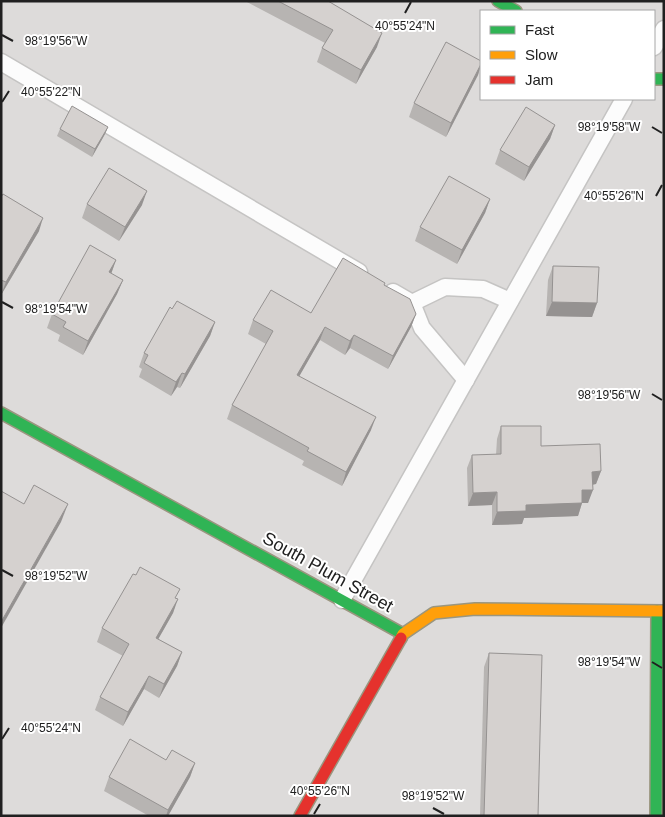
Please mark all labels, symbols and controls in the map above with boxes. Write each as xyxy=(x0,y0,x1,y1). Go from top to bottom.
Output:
legend xyxy=(480,10,655,100)
text: 40°55'24"N xyxy=(375,19,435,33)
text: Fast xyxy=(525,21,555,38)
text: 98°19'56"W xyxy=(25,34,88,48)
text: Slow xyxy=(525,46,558,63)
text: Jam xyxy=(525,71,553,88)
text: 40°55'22"N xyxy=(21,85,81,99)
text: 98°19'58"W xyxy=(578,120,641,134)
text: 40°55'26"N xyxy=(584,189,644,203)
text: 98°19'54"W xyxy=(25,302,88,316)
text: 98°19'56"W xyxy=(578,388,641,402)
street label: South Plum Street xyxy=(259,528,397,616)
text: 98°19'52"W xyxy=(25,569,88,583)
text: 98°19'54"W xyxy=(578,655,641,669)
text: 40°55'24"N xyxy=(21,721,81,735)
text: 40°55'26"N xyxy=(290,784,350,798)
text: 98°19'52"W xyxy=(402,789,465,803)

